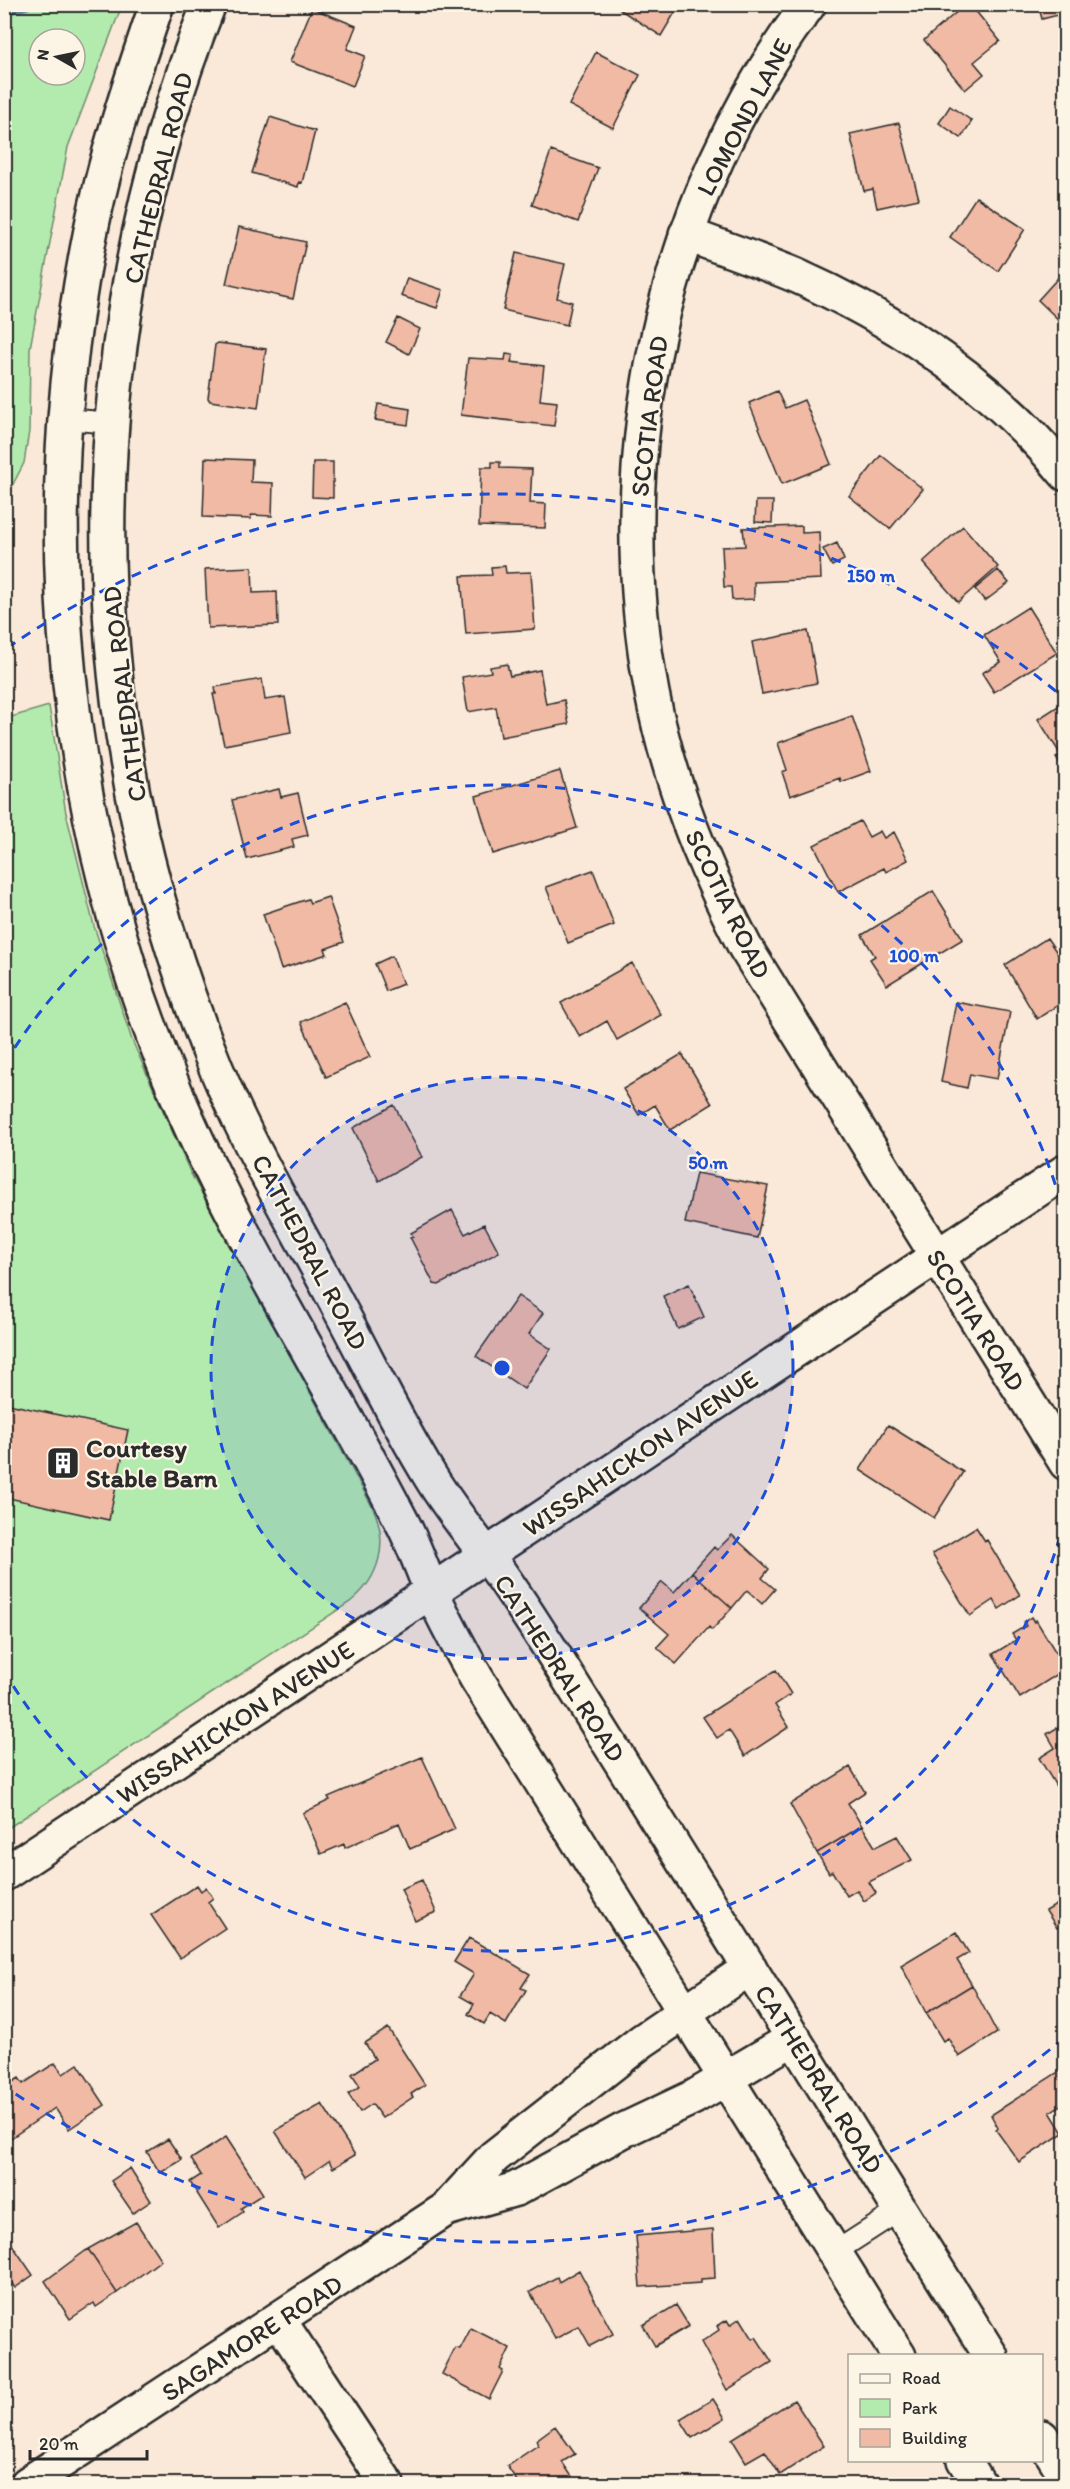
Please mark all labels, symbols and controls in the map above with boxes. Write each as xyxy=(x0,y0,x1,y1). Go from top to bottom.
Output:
north arrow xyxy=(27,27,87,87)
street label: LOMOND LANE xyxy=(689,33,799,201)
text: N xyxy=(32,48,53,62)
street label: CATHEDRAL ROAD xyxy=(116,69,200,287)
street label: SCOTIA ROAD xyxy=(623,334,675,498)
text: 150 m xyxy=(847,565,896,587)
street label: CATHEDRAL ROAD xyxy=(95,584,153,804)
street label: SCOTIA ROAD xyxy=(678,824,778,984)
text: 100 m xyxy=(889,945,940,967)
street label: CATHEDRAL ROAD xyxy=(245,1149,375,1355)
text: 50 m xyxy=(688,1152,729,1174)
street label: SCOTIA ROAD xyxy=(920,1243,1032,1397)
centre of rings xyxy=(492,1358,512,1378)
street label: WISSAHICKON AVENUE xyxy=(516,1362,764,1544)
place label: Courtesy Stable Barn xyxy=(86,1432,218,1494)
building icon: Courtesy Stable Barn xyxy=(45,1445,81,1481)
street label: CATHEDRAL ROAD xyxy=(487,1568,633,1768)
street label: WISSAHICKON AVENUE xyxy=(110,1633,360,1811)
street label: CATHEDRAL ROAD xyxy=(748,1978,890,2180)
street label: SAGAMORE ROAD xyxy=(155,2268,349,2408)
legend xyxy=(848,2354,1043,2462)
text: Road xyxy=(902,2367,941,2389)
text: Park xyxy=(902,2397,937,2419)
scale bar xyxy=(30,2423,147,2461)
text: Building xyxy=(902,2427,968,2449)
text: 20 m xyxy=(39,2433,79,2455)

